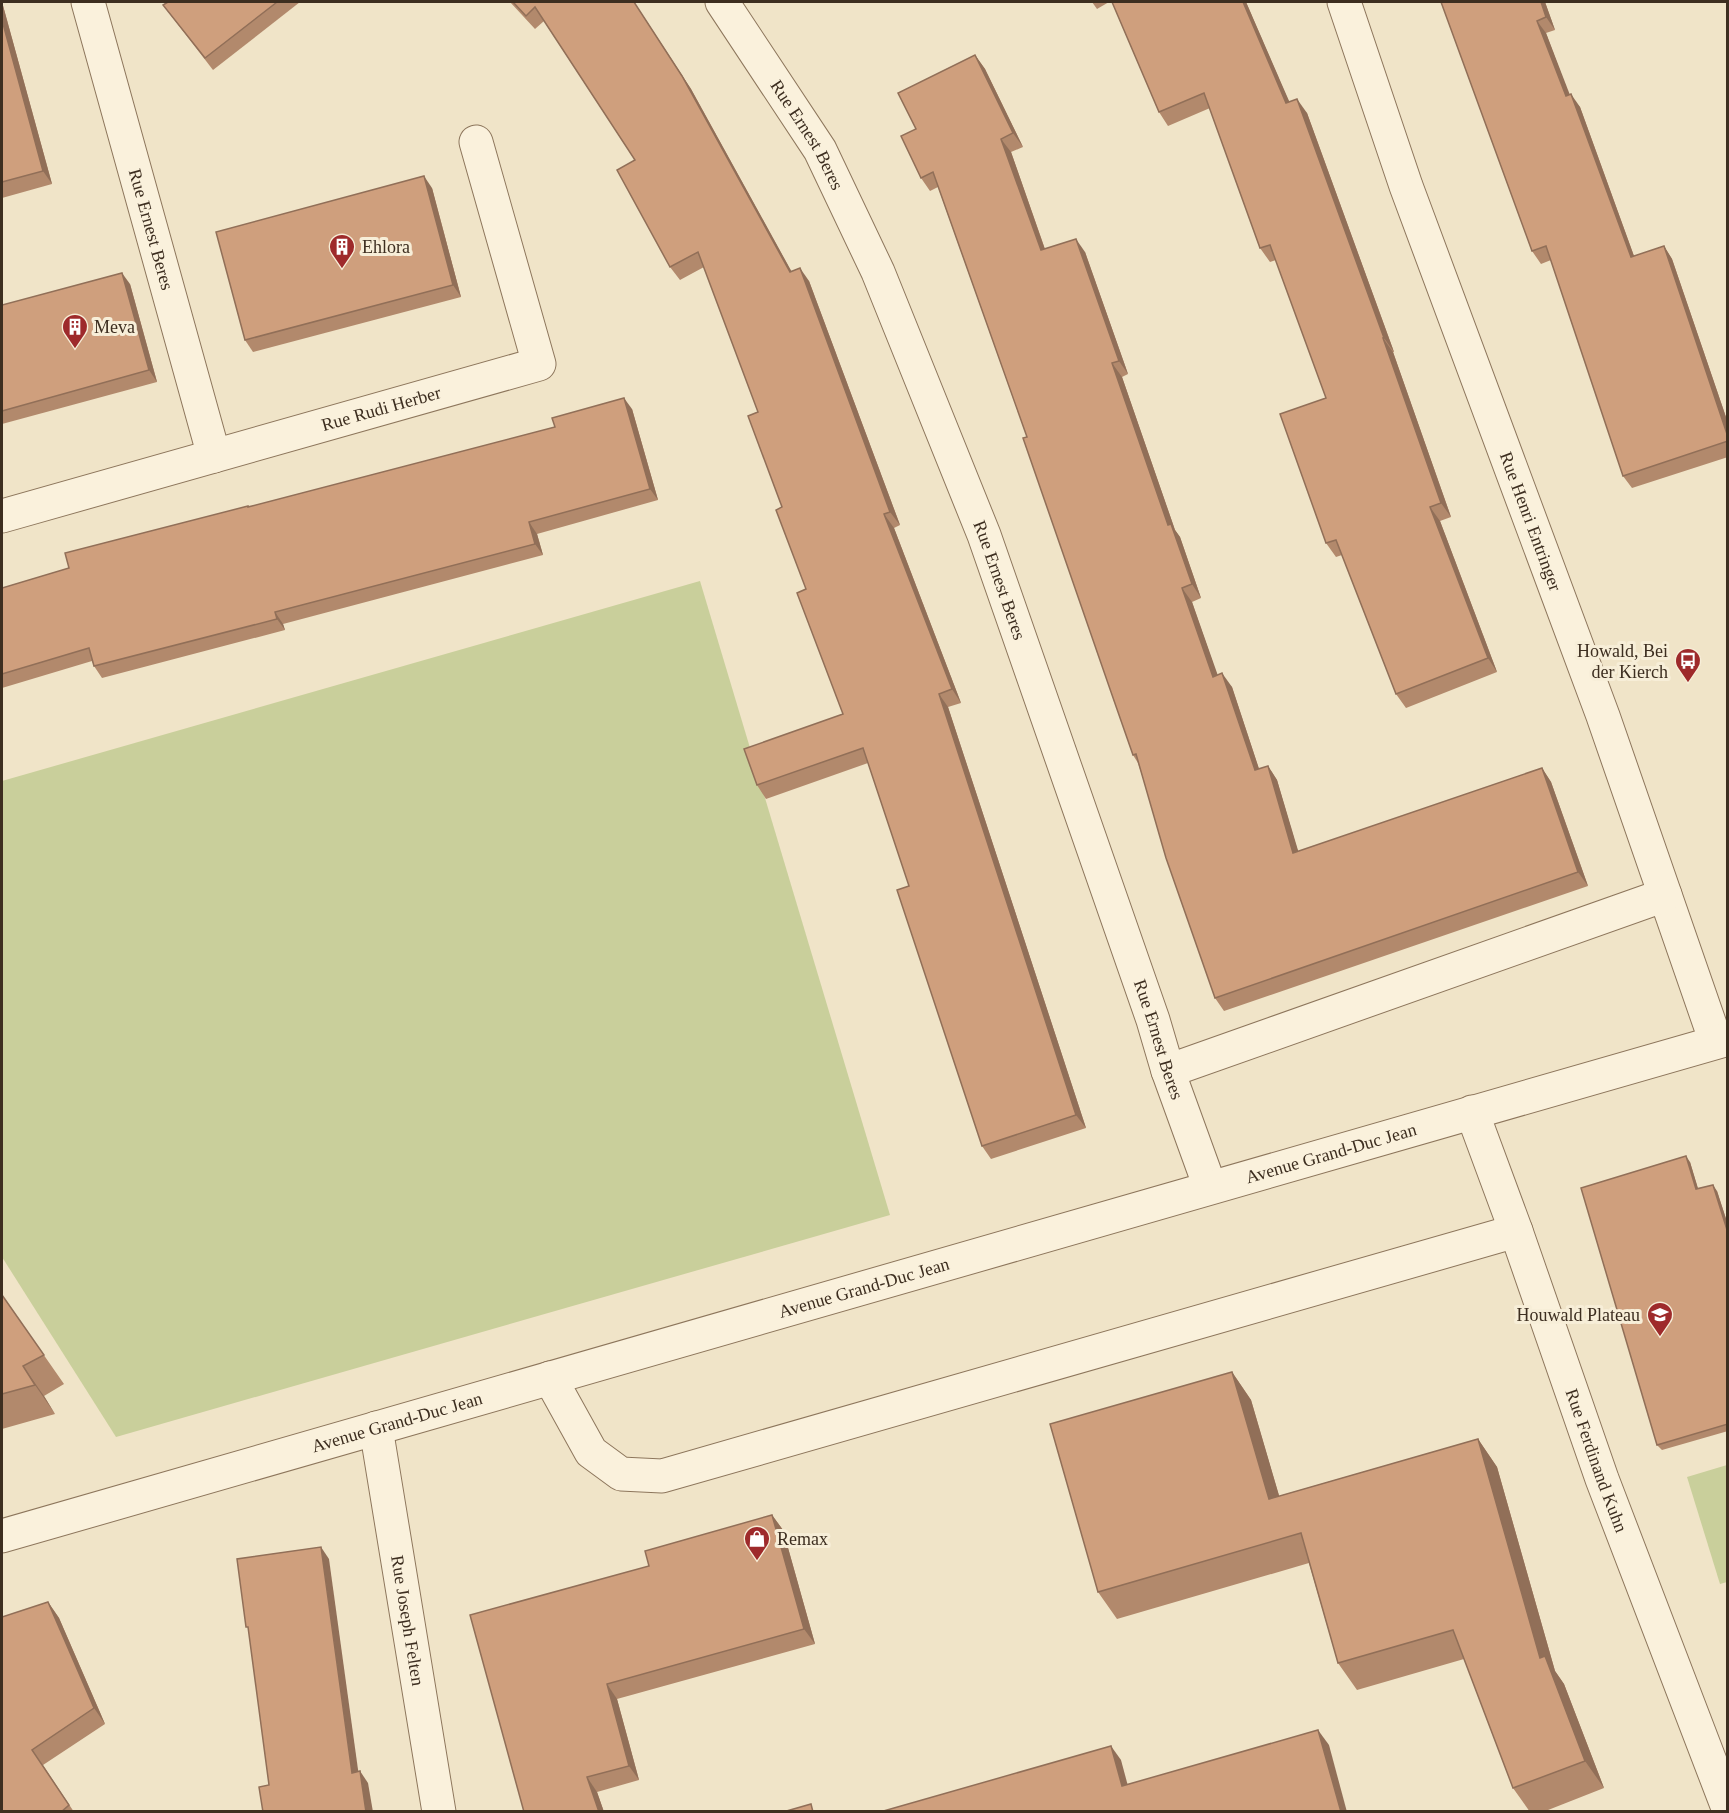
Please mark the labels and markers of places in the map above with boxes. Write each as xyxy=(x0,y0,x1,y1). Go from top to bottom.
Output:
building icon: Ehlora xyxy=(327,232,357,270)
place label: Ehlora xyxy=(362,237,410,257)
building icon: Meva xyxy=(60,312,90,350)
place label: Meva xyxy=(94,317,135,337)
place label: Howald, Bei der Kierch xyxy=(1577,641,1668,682)
bus stop icon: Howald, Bei der Kierch xyxy=(1673,646,1703,684)
school or university icon: Houwald Plateau xyxy=(1645,1300,1675,1338)
place label: Houwald Plateau xyxy=(1517,1305,1640,1325)
shop icon: Remax xyxy=(742,1524,772,1562)
place label: Remax xyxy=(777,1529,828,1549)

